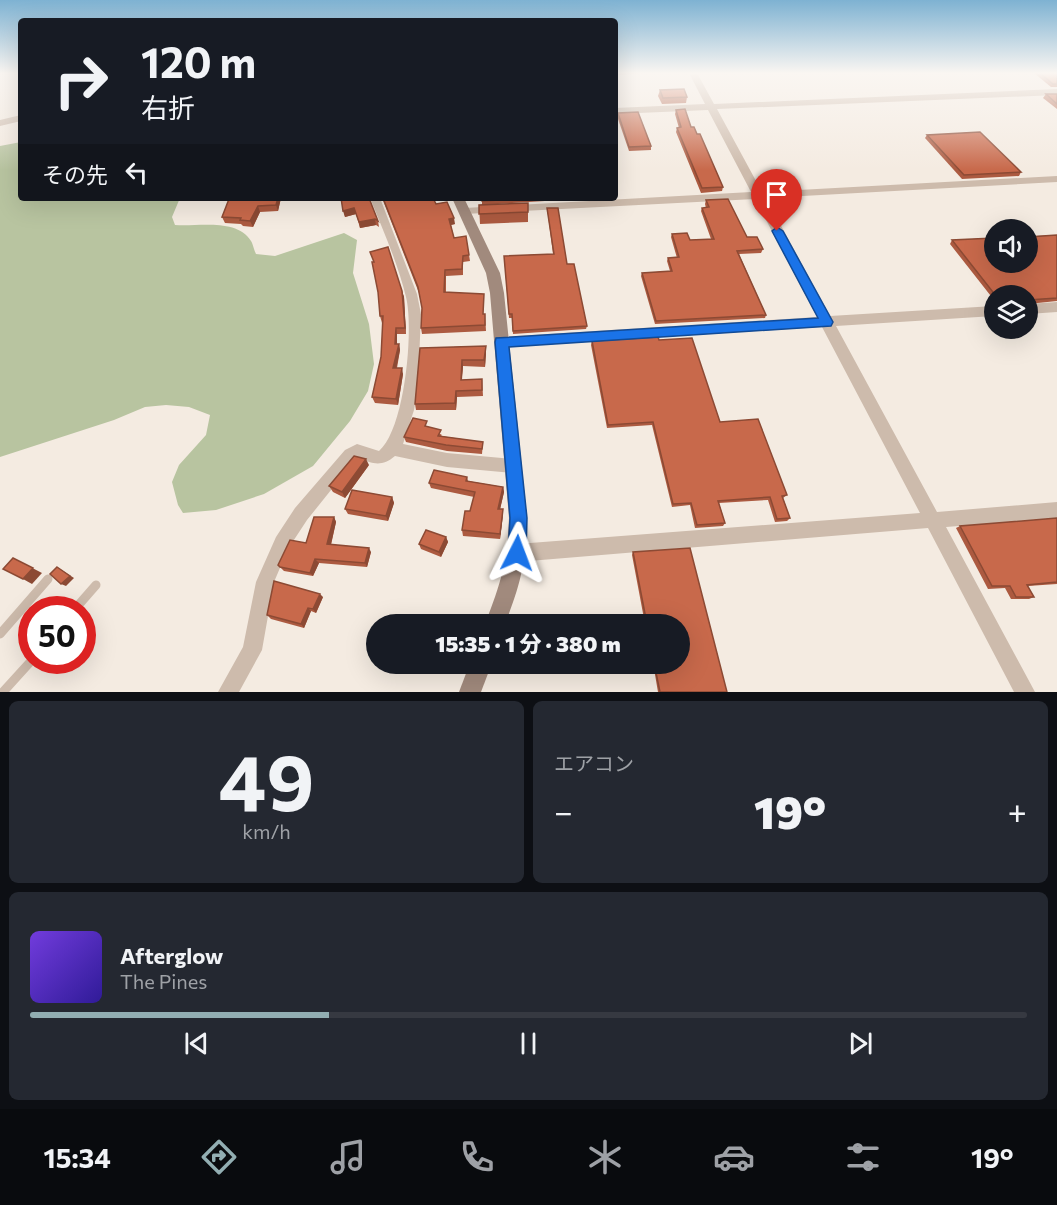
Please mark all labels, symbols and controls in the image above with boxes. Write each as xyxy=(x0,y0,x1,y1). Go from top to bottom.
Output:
text: 120 m xyxy=(141,35,256,87)
icon: right xyxy=(42,42,120,120)
text: 右折 xyxy=(141,91,195,124)
icon: left xyxy=(120,156,153,189)
text: その先 xyxy=(42,161,108,188)
pin xyxy=(751,169,802,231)
icon: arrive xyxy=(760,178,793,211)
map controls xyxy=(984,219,1038,339)
button: sound xyxy=(984,219,1038,273)
button: layers xyxy=(984,285,1038,339)
position arrow xyxy=(485,521,549,585)
speed limit sign: 50 xyxy=(18,596,96,674)
text: 15:35 · 1 分 · 380 m xyxy=(435,630,621,657)
text: 49 xyxy=(219,732,314,827)
text: エアコン xyxy=(554,751,634,775)
text: 19° xyxy=(754,783,826,838)
text: − xyxy=(554,790,573,831)
text: + xyxy=(1008,790,1027,831)
text: km/h xyxy=(242,819,291,843)
text: Afterglow xyxy=(120,942,223,969)
text: The Pines xyxy=(120,969,207,993)
icon: previous xyxy=(180,1027,213,1060)
icon: pause xyxy=(512,1027,545,1060)
icon: next xyxy=(844,1027,877,1060)
icon: directions xyxy=(198,1136,240,1178)
icon: music xyxy=(327,1136,369,1178)
icon: phone xyxy=(456,1136,498,1178)
icon: climate xyxy=(584,1136,626,1178)
icon: car xyxy=(713,1136,755,1178)
icon: filters xyxy=(842,1136,884,1178)
text: 15:34 xyxy=(43,1141,111,1174)
text: 19° xyxy=(971,1141,1013,1174)

